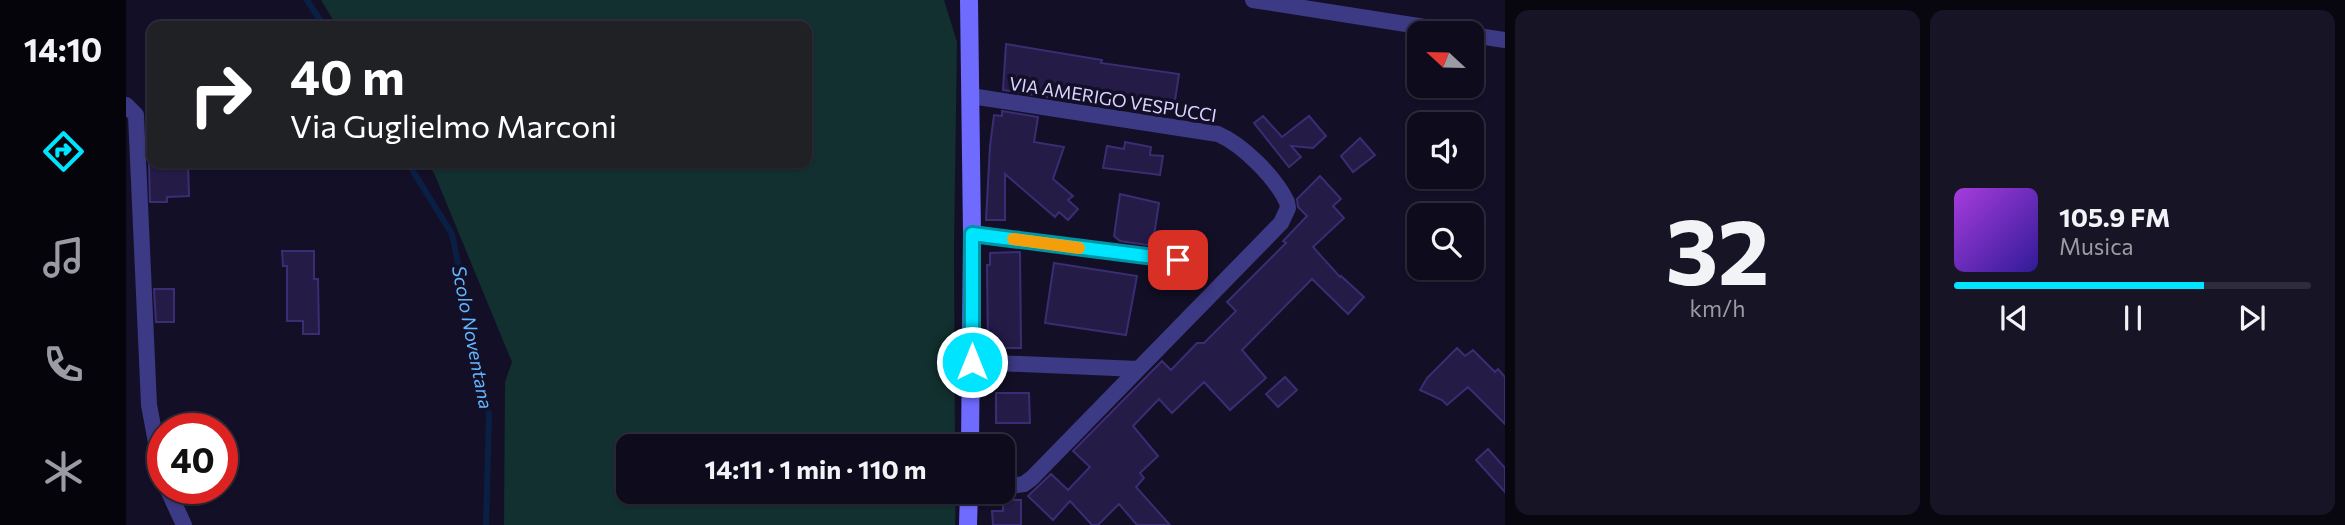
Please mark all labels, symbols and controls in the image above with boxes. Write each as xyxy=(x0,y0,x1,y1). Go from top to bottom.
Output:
north arrow xyxy=(1407,21,1484,98)
map controls xyxy=(1407,21,1484,280)
text: 14:10 xyxy=(24,29,102,69)
text: 40 m xyxy=(290,45,405,105)
icon: right xyxy=(175,49,266,140)
street label: VIA AMERIGO VESPUCCI xyxy=(1008,72,1218,126)
text: Via Guglielmo Marconi xyxy=(290,105,617,145)
button: sound xyxy=(1407,112,1484,189)
icon: directions xyxy=(39,127,88,176)
text: 32 xyxy=(1665,192,1770,304)
text: 105.9 FM xyxy=(2059,201,2170,232)
button: search xyxy=(1407,203,1484,280)
pin xyxy=(1148,230,1208,290)
text: Musica xyxy=(2059,232,2134,260)
icon: music xyxy=(39,233,88,282)
icon: arrive xyxy=(1159,241,1197,279)
water label: Scolo Noventana xyxy=(448,263,498,411)
text: km/h xyxy=(1690,294,1745,322)
icon: previous xyxy=(1995,299,2033,337)
icon: pause xyxy=(2114,299,2152,337)
icon: next xyxy=(2233,299,2271,337)
position arrow xyxy=(935,325,1009,399)
icon: phone xyxy=(39,340,88,389)
speed limit sign: 40 xyxy=(147,413,238,504)
icon: climate xyxy=(39,447,88,496)
text: 14:11 · 1 min · 110 m xyxy=(705,453,926,484)

